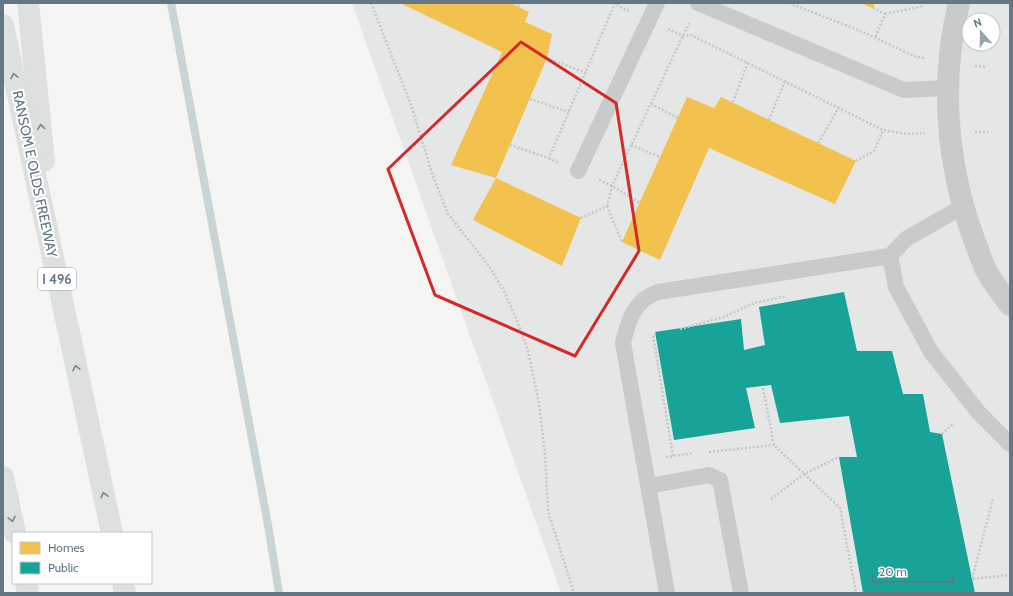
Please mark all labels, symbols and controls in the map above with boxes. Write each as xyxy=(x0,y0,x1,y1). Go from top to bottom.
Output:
north arrow xyxy=(961,12,1001,52)
text: N xyxy=(972,15,984,31)
one-way arrow xyxy=(10,73,18,80)
street label: RANSOM E OLDS FREEWAY xyxy=(9,89,62,260)
one-way arrow xyxy=(37,124,46,131)
road number: I 496 xyxy=(38,268,76,290)
one-way arrow xyxy=(73,365,81,371)
one-way arrow xyxy=(100,492,108,498)
one-way arrow xyxy=(8,516,16,522)
legend xyxy=(12,532,152,584)
text: Homes xyxy=(48,540,85,555)
scale bar xyxy=(873,558,953,584)
text: Public xyxy=(48,560,79,575)
text: 20 m xyxy=(879,564,907,579)

